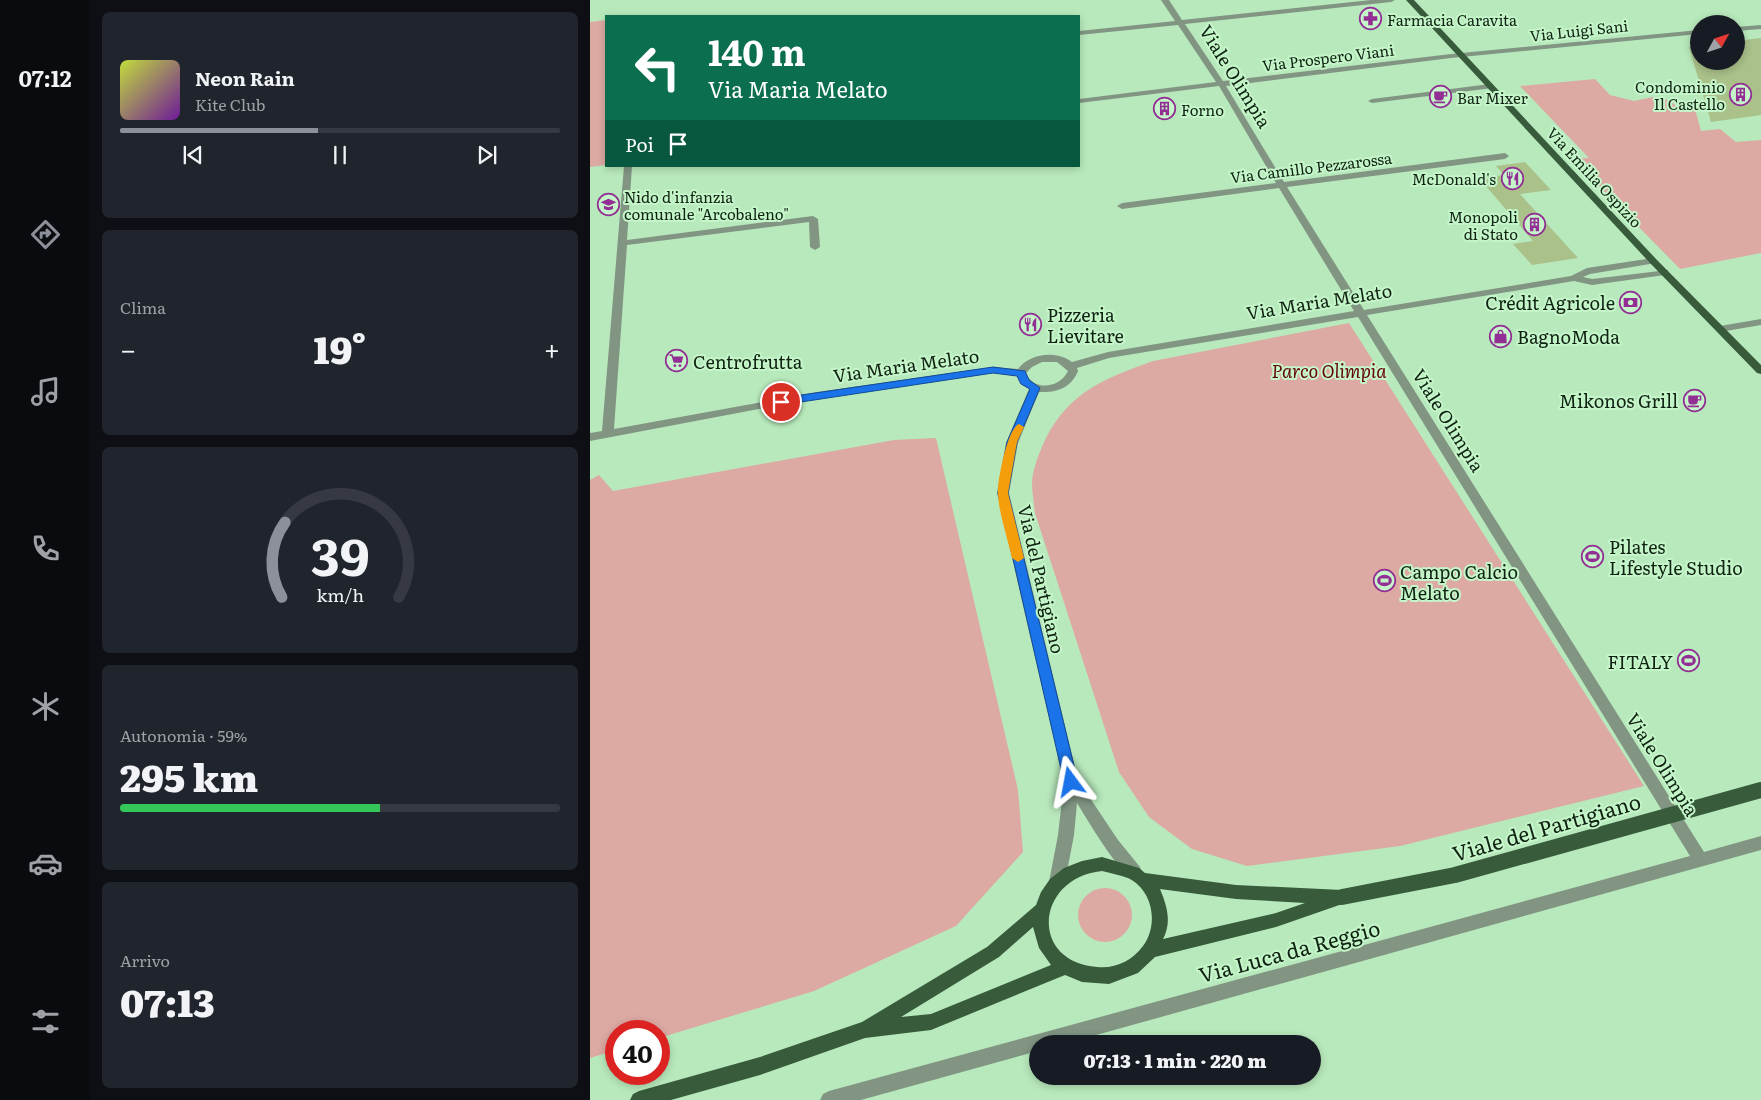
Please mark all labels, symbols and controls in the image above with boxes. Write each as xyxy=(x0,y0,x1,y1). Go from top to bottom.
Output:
pharmacy icon: Farmacia Caravita xyxy=(1359,7,1383,31)
place label: Farmacia Caravita xyxy=(1387,8,1518,31)
street label: Via Luigi Sani xyxy=(1529,13,1629,47)
north arrow xyxy=(1690,15,1745,70)
map controls xyxy=(1690,15,1745,70)
street label: Viale Olimpia xyxy=(1194,19,1279,133)
text: 140 m xyxy=(708,25,806,77)
icon: left xyxy=(625,35,690,100)
street label: Via Prospero Viani xyxy=(1261,38,1395,76)
text: 07:12 xyxy=(18,61,72,94)
text: Neon Rain xyxy=(195,64,295,92)
text: Via Maria Melato xyxy=(708,72,888,105)
place label: Condominio Il Castello xyxy=(1635,75,1725,115)
building icon: Condominio Il Castello xyxy=(1729,83,1753,107)
cafe icon: Bar Mixer xyxy=(1429,85,1453,109)
place label: Bar Mixer xyxy=(1457,86,1528,109)
text: Kite Club xyxy=(195,92,266,116)
building icon: Forno xyxy=(1153,97,1177,121)
place label: Forno xyxy=(1181,98,1224,121)
street label: Via Emilia Ospizio xyxy=(1542,121,1648,233)
text: Poi xyxy=(625,130,654,158)
icon: arrive xyxy=(664,130,692,158)
icon: previous xyxy=(179,141,207,169)
icon: pause xyxy=(326,141,354,169)
icon: next xyxy=(473,141,501,169)
street label: Via Camillo Pezzarossa xyxy=(1229,146,1394,188)
restaurant icon: McDonald's xyxy=(1500,166,1524,190)
place label: McDonald's xyxy=(1412,167,1496,190)
place label: Nido d'infanzia comunale "Arcobaleno" xyxy=(624,185,789,225)
school or university icon: Nido d'infanzia comunale "Arcobaleno" xyxy=(596,193,620,217)
place label: Monopoli di Stato xyxy=(1448,205,1518,245)
building icon: Monopoli di Stato xyxy=(1522,213,1546,237)
icon: directions xyxy=(28,217,63,252)
street label: Via Maria Melato xyxy=(1244,276,1394,326)
place label: Crédit Agricole xyxy=(1485,289,1615,316)
bank icon: Crédit Agricole xyxy=(1619,290,1643,314)
text: Clima xyxy=(120,295,166,319)
place label: Pizzeria Lievitare xyxy=(1047,301,1124,349)
restaurant icon: Pizzeria Lievitare xyxy=(1019,312,1043,336)
text: 19° xyxy=(314,319,366,376)
place label: BagnoModa xyxy=(1517,323,1620,350)
shop icon: BagnoModa xyxy=(1489,324,1513,348)
text: − xyxy=(120,327,136,369)
text: + xyxy=(544,327,560,369)
street label: Via Maria Melato xyxy=(831,341,981,389)
place label: Centrofrutta xyxy=(693,348,803,375)
supermarket icon: Centrofrutta xyxy=(665,349,689,373)
park label: Parco Olimpia xyxy=(1272,357,1387,384)
street label: Viale Olimpia xyxy=(1407,363,1492,477)
icon: music xyxy=(28,374,63,409)
pin xyxy=(760,381,802,423)
place label: Mikonos Grill xyxy=(1559,387,1678,414)
icon: arrive xyxy=(767,388,795,416)
cafe icon: Mikonos Grill xyxy=(1682,388,1706,412)
street label: Via del Partigiano xyxy=(1012,502,1072,656)
text: 39 xyxy=(311,515,369,592)
icon: phone xyxy=(28,531,63,566)
place label: Pilates Lifestyle Studio xyxy=(1609,533,1743,581)
sports icon: Pilates Lifestyle Studio xyxy=(1581,544,1605,568)
place label: Campo Calcio Melato xyxy=(1400,558,1518,606)
sports icon: Campo Calcio Melato xyxy=(1372,569,1396,593)
text: km/h xyxy=(316,581,364,608)
place label: FITALY xyxy=(1607,648,1673,675)
sports icon: FITALY xyxy=(1677,649,1701,673)
icon: climate xyxy=(28,689,63,724)
street label: Viale Olimpia xyxy=(1621,707,1706,821)
text: Autonomia · 59% xyxy=(120,723,247,747)
text: 295 km xyxy=(120,747,258,804)
position arrow xyxy=(1044,755,1096,807)
street label: Viale del Partigiano xyxy=(1448,784,1644,868)
icon: car xyxy=(28,846,63,881)
street label: Via Luca da Reggio xyxy=(1195,911,1383,989)
text: Arrivo xyxy=(120,948,170,972)
text: 07:13 xyxy=(120,972,215,1029)
icon: filters xyxy=(28,1004,63,1039)
speed limit sign: 40 xyxy=(605,1020,670,1085)
text: 07:13 · 1 min · 220 m xyxy=(1083,1046,1267,1074)

